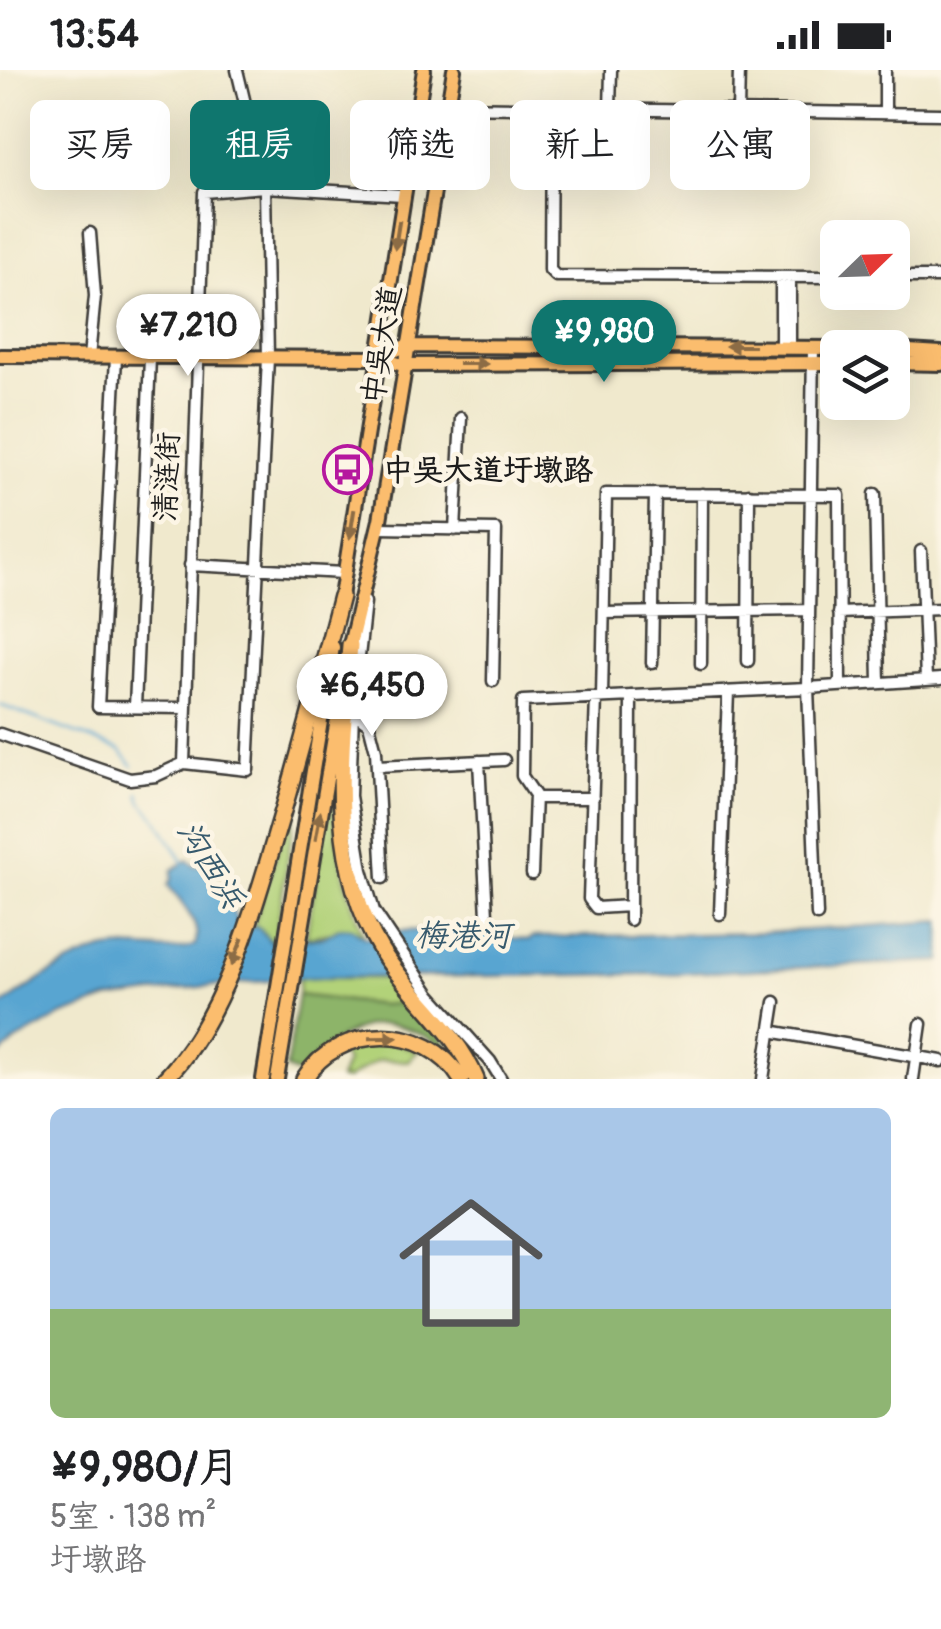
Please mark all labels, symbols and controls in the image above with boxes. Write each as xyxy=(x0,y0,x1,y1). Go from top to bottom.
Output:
text: 13:54 xyxy=(50,11,139,59)
chip: 买房 xyxy=(30,100,170,190)
chip: 租房 xyxy=(190,100,330,190)
chip: 筛选 xyxy=(350,100,490,190)
chip: 新上 xyxy=(510,100,650,190)
chip: 公寓 xyxy=(670,100,810,190)
one-way arrow xyxy=(388,220,404,252)
north arrow xyxy=(820,220,910,310)
map controls xyxy=(820,220,910,420)
street label: 中吴大道 xyxy=(354,283,410,407)
pin: ¥7,210 xyxy=(107,294,269,379)
pin: ¥9,980 xyxy=(523,300,685,385)
text: ¥7,210 xyxy=(138,306,238,346)
text: ¥9,980 xyxy=(553,312,655,352)
button: layers xyxy=(820,330,910,420)
one-way arrow xyxy=(724,338,756,354)
one-way arrow xyxy=(458,356,490,372)
street label: 清涟街 xyxy=(147,431,187,523)
bus stop icon: 中吴大道圩墩路 xyxy=(322,444,374,496)
place label: 中吴大道圩墩路 xyxy=(383,452,593,489)
one-way arrow xyxy=(344,508,359,540)
pin: ¥6,450 xyxy=(291,654,453,739)
text: ¥6,450 xyxy=(319,666,425,706)
one-way arrow xyxy=(311,810,326,841)
water label: 沟西浜 xyxy=(168,814,253,917)
water label: 梅港河 xyxy=(415,916,516,956)
one-way arrow xyxy=(228,937,244,967)
one-way arrow xyxy=(367,1030,399,1046)
icon: home xyxy=(381,1173,561,1353)
text: ¥9,980/月 xyxy=(50,1442,240,1494)
text: 5室 · 138 m² xyxy=(50,1497,216,1537)
text: 圩墩路 xyxy=(50,1540,146,1580)

